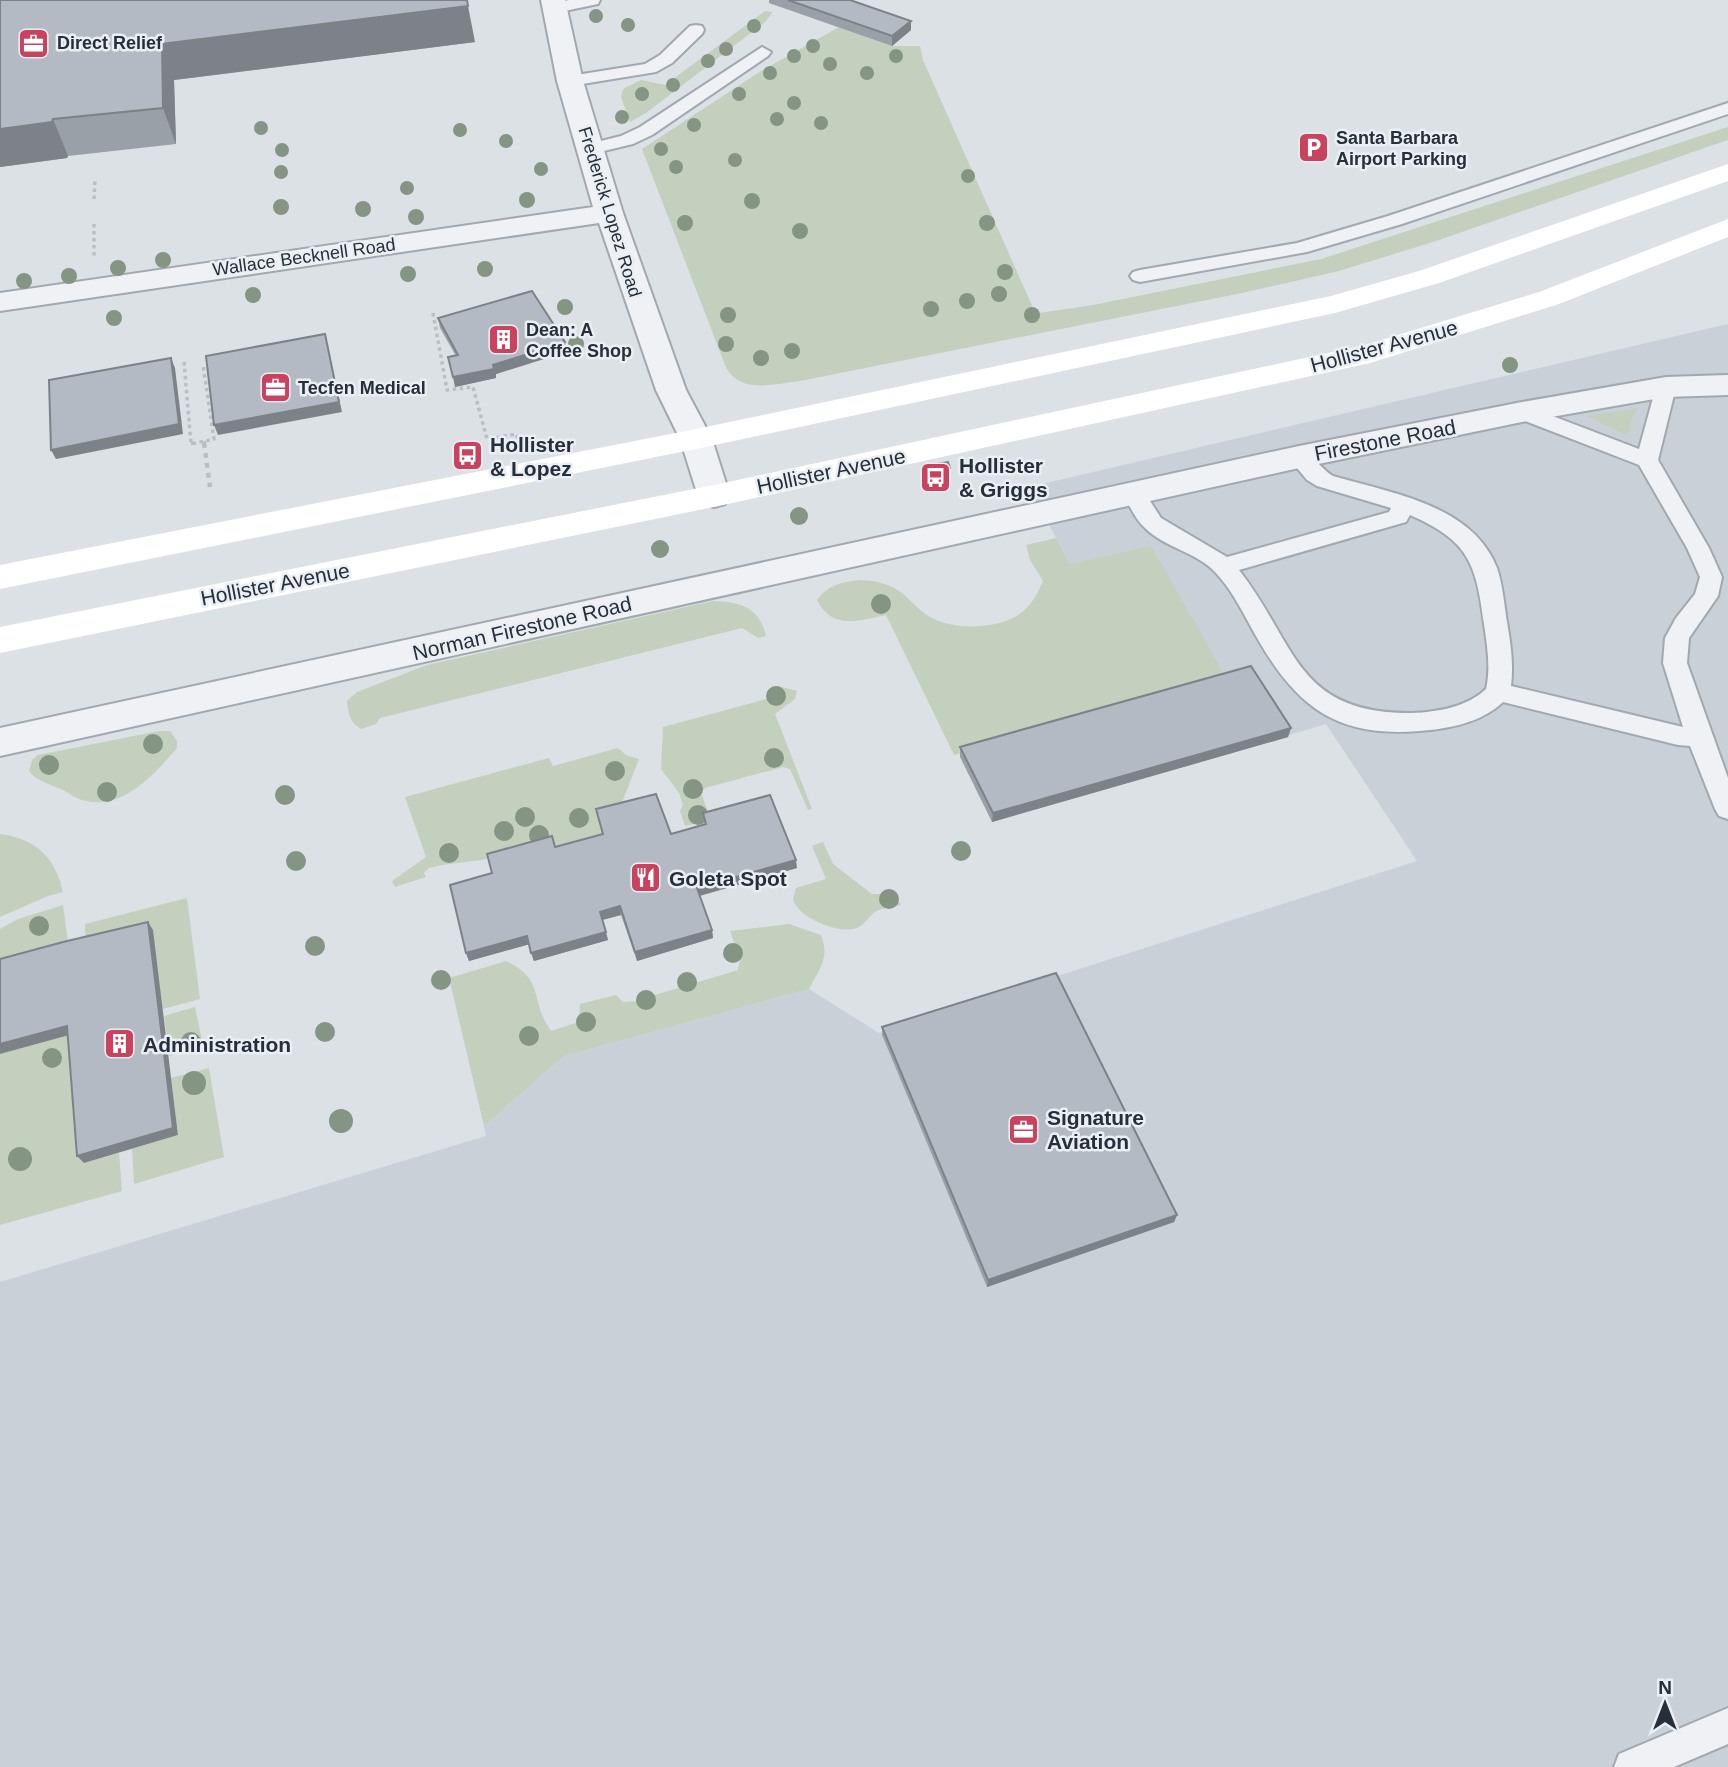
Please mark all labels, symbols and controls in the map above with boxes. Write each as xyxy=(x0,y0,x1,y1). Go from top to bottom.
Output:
office icon: Direct Relief xyxy=(17,26,51,60)
place label: Direct Relief xyxy=(57,33,163,53)
street label: Frederick Lopez Road xyxy=(575,124,645,300)
place label: Santa Barbara Airport Parking xyxy=(1336,128,1467,169)
parking icon: Santa Barbara Airport Parking xyxy=(1296,131,1330,165)
street label: Wallace Becknell Road xyxy=(211,234,397,280)
street label: Hollister Avenue xyxy=(1308,315,1460,377)
place label: Dean: A Coffee Shop xyxy=(526,320,632,361)
building icon: Dean: A Coffee Shop xyxy=(486,323,520,357)
office icon: Tecfen Medical xyxy=(258,371,292,405)
place label: Tecfen Medical xyxy=(298,378,426,398)
street label: Firestone Road xyxy=(1312,415,1458,465)
place label: Hollister & Lopez xyxy=(490,433,574,480)
bus stop icon: Hollister & Lopez xyxy=(450,439,484,473)
street label: Hollister Avenue xyxy=(755,444,907,498)
place label: Hollister & Griggs xyxy=(959,454,1048,501)
bus stop icon: Hollister & Griggs xyxy=(919,460,953,494)
street label: Hollister Avenue xyxy=(199,558,351,610)
street label: Norman Firestone Road xyxy=(410,592,634,664)
restaurant icon: Goleta Spot xyxy=(629,861,663,895)
place label: Goleta Spot xyxy=(669,867,787,890)
building icon: Administration xyxy=(103,1027,137,1061)
place label: Administration xyxy=(143,1033,291,1056)
place label: Signature Aviation xyxy=(1047,1106,1144,1153)
office icon: Signature Aviation xyxy=(1007,1112,1041,1146)
north arrow xyxy=(1630,1669,1700,1739)
text: N xyxy=(1658,1677,1672,1698)

